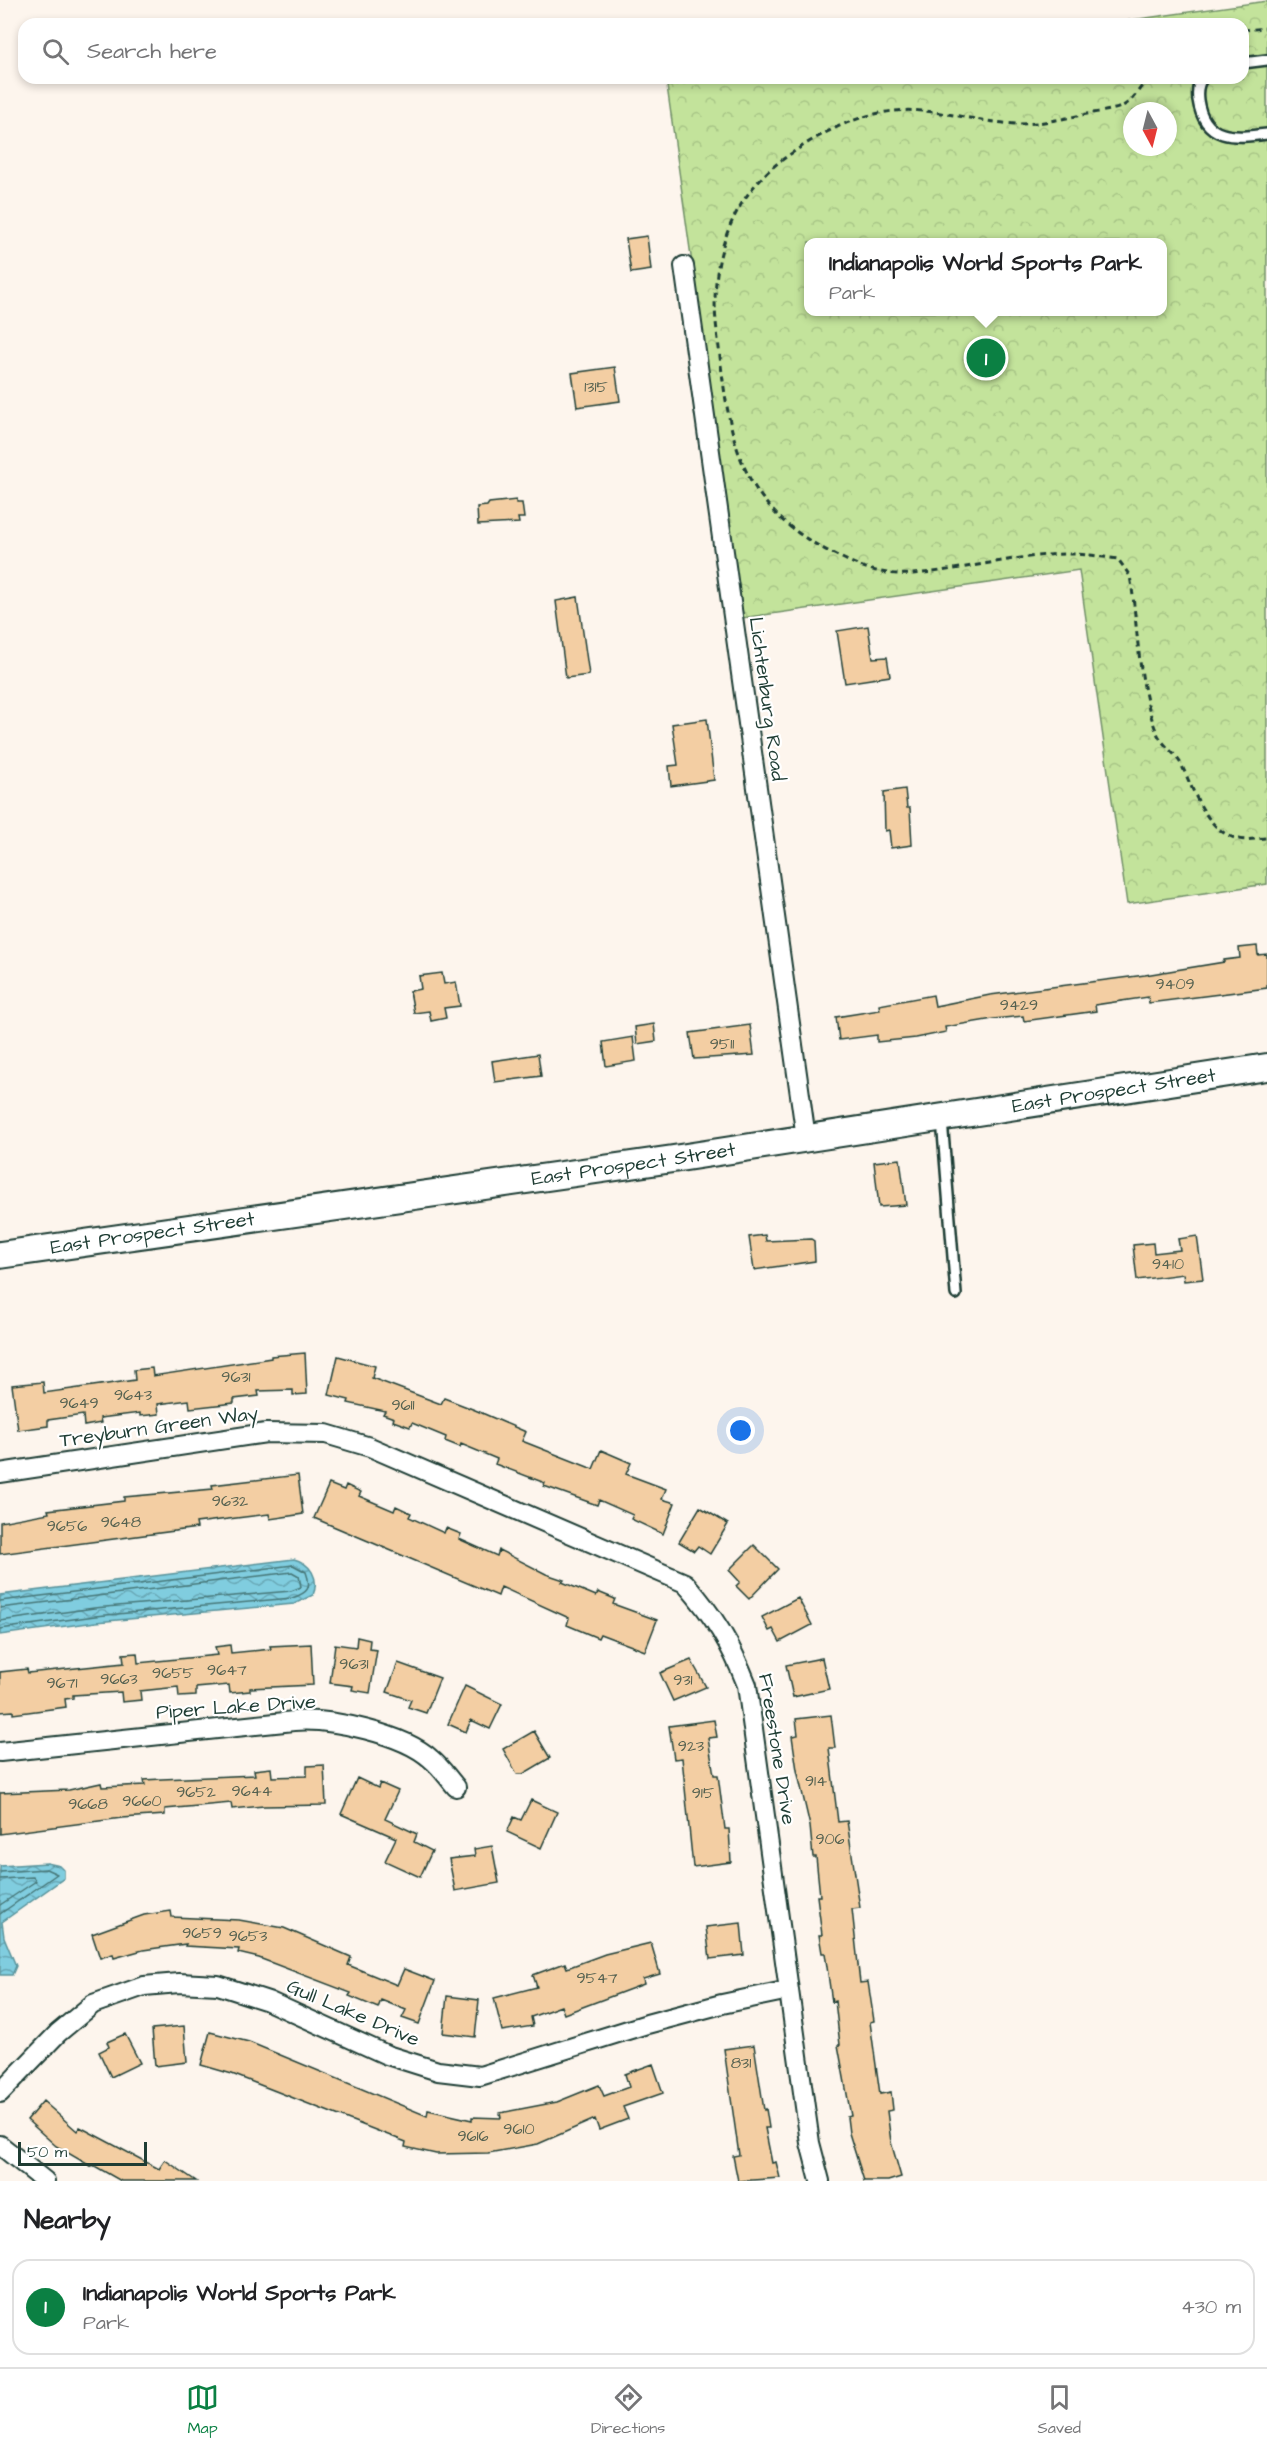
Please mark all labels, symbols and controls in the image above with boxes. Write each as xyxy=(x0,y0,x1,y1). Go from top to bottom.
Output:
search box xyxy=(18,18,1249,84)
icon: search xyxy=(39,35,72,68)
text: Search here xyxy=(87,36,217,67)
north arrow xyxy=(1123,102,1177,156)
popup xyxy=(804,238,1167,316)
text: Indianapolis World Sports Park xyxy=(829,248,1142,279)
text: Park xyxy=(829,279,875,307)
pin: 1 xyxy=(966,336,1006,380)
house number: 1315 xyxy=(584,376,608,398)
street label: Lichtenburg Road xyxy=(741,615,792,783)
house number: 9409 xyxy=(1155,973,1195,995)
house number: 9429 xyxy=(1000,994,1038,1016)
house number: 9511 xyxy=(710,1033,734,1055)
street label: East Prospect Street xyxy=(1010,1061,1218,1120)
street label: East Prospect Street xyxy=(530,1136,737,1193)
street label: East Prospect Street xyxy=(49,1205,256,1262)
house number: 9410 xyxy=(1152,1253,1184,1275)
house number: 9631 xyxy=(221,1366,251,1388)
house number: 9643 xyxy=(114,1384,152,1406)
house number: 9649 xyxy=(59,1392,99,1414)
house number: 9611 xyxy=(391,1394,415,1416)
street label: Treyburn Green Way xyxy=(58,1399,260,1456)
your location xyxy=(726,1416,755,1445)
house number: 9632 xyxy=(212,1490,248,1512)
house number: 9648 xyxy=(101,1511,141,1533)
house number: 9656 xyxy=(47,1515,87,1537)
house number: 9631 xyxy=(339,1653,369,1675)
house number: 9647 xyxy=(207,1659,247,1681)
house number: 9655 xyxy=(152,1662,195,1684)
house number: 9663 xyxy=(100,1668,138,1690)
house number: 931 xyxy=(673,1669,693,1691)
street label: Freestone Drive xyxy=(751,1671,803,1827)
house number: 9671 xyxy=(46,1672,78,1694)
street label: Piper Lake Drive xyxy=(155,1687,317,1727)
house number: 923 xyxy=(678,1735,704,1757)
house number: 914 xyxy=(805,1770,827,1792)
house number: 9644 xyxy=(232,1780,273,1802)
house number: 9652 xyxy=(176,1781,216,1803)
house number: 915 xyxy=(692,1782,715,1804)
house number: 9660 xyxy=(122,1790,162,1812)
house number: 9668 xyxy=(68,1793,108,1815)
house number: 906 xyxy=(815,1828,845,1850)
house number: 9659 xyxy=(182,1922,222,1944)
house number: 9653 xyxy=(229,1925,267,1947)
house number: 9547 xyxy=(576,1967,618,1989)
street label: Gull Lake Drive xyxy=(282,1972,424,2054)
house number: 831 xyxy=(731,2052,751,2074)
house number: 9610 xyxy=(503,2118,535,2140)
house number: 9616 xyxy=(457,2125,489,2147)
scale bar xyxy=(18,2139,147,2166)
text: 50 m xyxy=(27,2141,67,2163)
text: Nearby xyxy=(24,2202,111,2238)
text: Indianapolis World Sports Park xyxy=(83,2278,396,2309)
text: 1 xyxy=(44,2293,47,2321)
text: 430 m xyxy=(1181,2293,1241,2321)
text: Park xyxy=(83,2309,129,2337)
tab: Map xyxy=(186,2381,219,2439)
tab: Directions xyxy=(591,2381,665,2439)
tab: Saved xyxy=(1037,2381,1081,2439)

